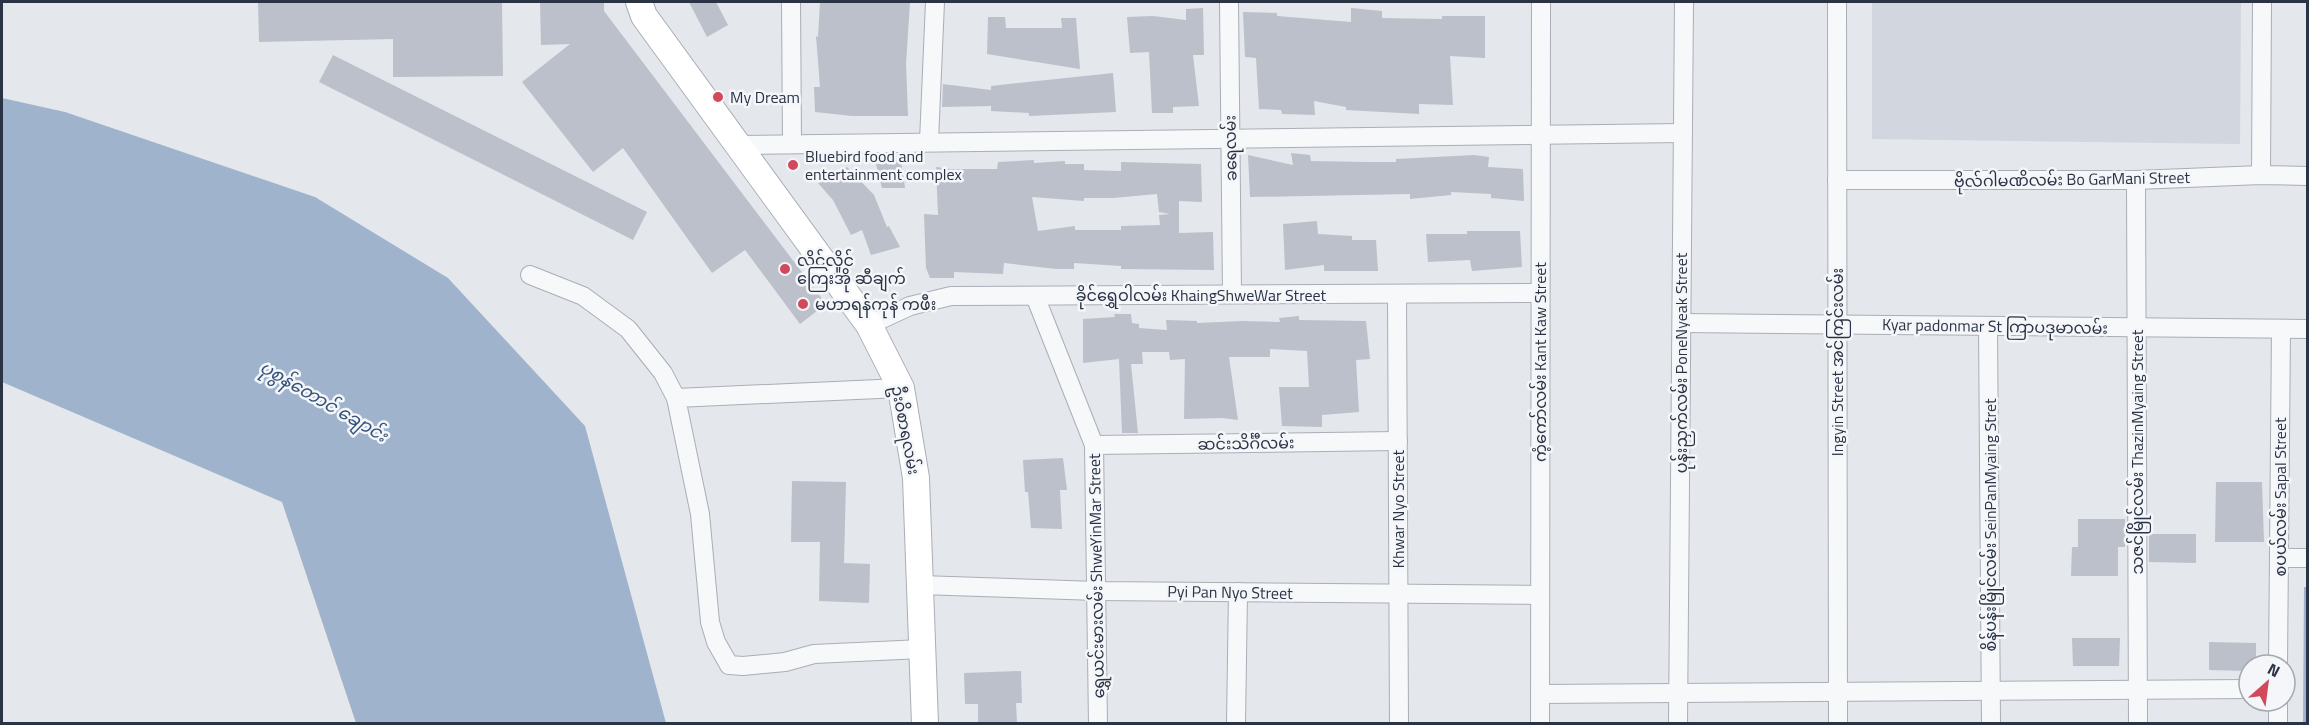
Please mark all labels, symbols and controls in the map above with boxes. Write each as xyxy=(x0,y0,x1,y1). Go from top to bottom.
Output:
place label: My Dream xyxy=(730,85,800,109)
marker: My Dream xyxy=(711,90,725,104)
street label: ခရေလမ်း xyxy=(1217,115,1245,181)
place label: Bluebird food and entertainment complex xyxy=(805,144,962,186)
marker: Bluebird food and entertainment complex xyxy=(786,158,800,172)
street label: ဗိုလ်ဂါမဏိလမ်း Bo GarMani Street xyxy=(1954,165,2191,196)
place label: လှိုင်လှိုင် ကြေးအို ဆီချက် xyxy=(797,248,906,293)
street label: ပုန်းညှက်လမ်း PoneNyeak Street xyxy=(1669,252,1696,473)
marker: လှိုင်လှိုင် ကြေးအို ဆီချက် xyxy=(778,262,792,276)
street label: ကံ့ကော်လမ်း Kant Kaw Street xyxy=(1528,262,1552,462)
street label: Ingyin Street အင်ကြင်းလမ်း xyxy=(1825,268,1851,456)
street label: ခိုင်ရွှေဝါလမ်း KhaingShweWar Street xyxy=(1076,283,1327,310)
place label: မဟာရန်ကုန် ကဖီး xyxy=(815,292,936,319)
marker: မဟာရန်ကုန် ကဖီး xyxy=(796,297,810,311)
street label: Kyar padonmar St ကြာပဒုမာလမ်း xyxy=(1882,312,2108,343)
street label: သဇင်မြိုင်လမ်း ThazinMyaing Street xyxy=(2125,329,2151,574)
water label: ပုစွန်တောင် ချောင်း xyxy=(254,353,395,451)
street label: ဦးဝိစာရလမ်း xyxy=(884,383,926,477)
street label: စိန်ပန်းမြိုင်လမ်း SeinPanMyaing Stret xyxy=(1978,398,2004,652)
street label: စပယ်လမ်း Sapal Street xyxy=(2268,417,2292,577)
street label: ဆင်းသိင်္ဂီလမ်း xyxy=(1197,430,1295,456)
street label: Khwar Nyo Street xyxy=(1386,449,1410,568)
street label: ရွှေယင်းမားလမ်း ShweYinMar Street xyxy=(1082,453,1112,699)
street label: Pyi Pan Nyo Street xyxy=(1167,579,1293,605)
north arrow xyxy=(2237,653,2297,713)
text: N xyxy=(2264,657,2285,683)

